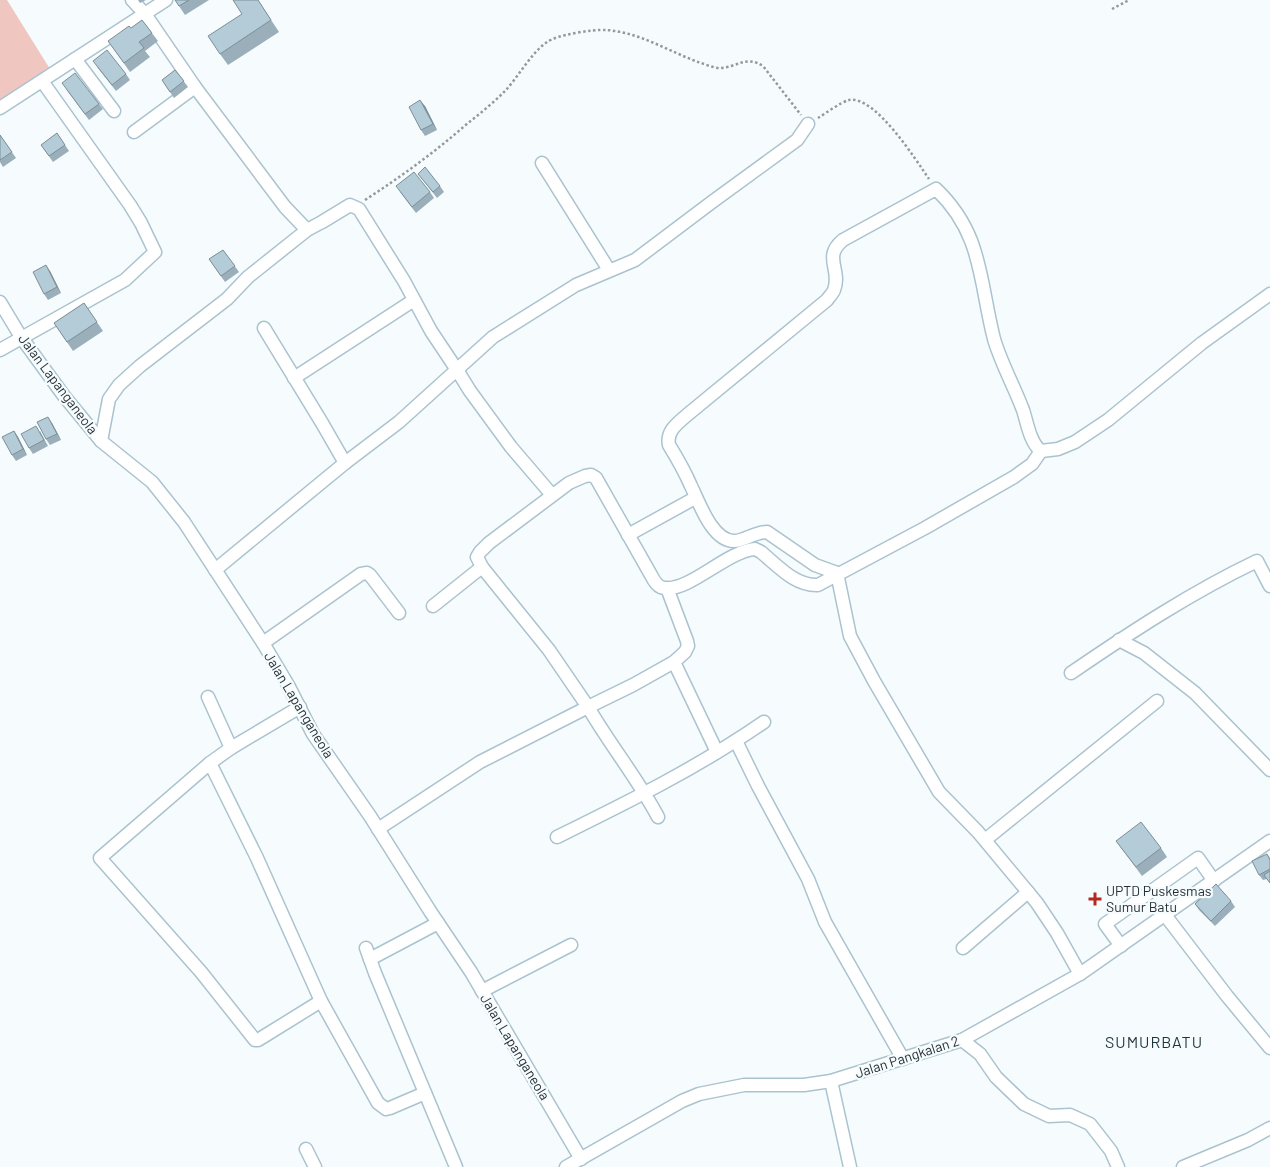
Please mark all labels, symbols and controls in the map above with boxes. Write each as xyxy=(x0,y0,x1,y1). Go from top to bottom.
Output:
street label: Jalan Lapanganeola xyxy=(15,330,102,437)
street label: Jalan Lapanganeola xyxy=(261,648,338,761)
place label: UPTD Puskesmas Sumur Batu xyxy=(1106,882,1212,915)
marker: UPTD Puskesmas Sumur Batu xyxy=(1088,892,1102,906)
street label: Jalan Lapanganeola xyxy=(477,990,554,1103)
street label: Jalan Pangkalan 2 xyxy=(853,1032,961,1081)
district label: SUMURBATU xyxy=(1105,1032,1203,1051)

